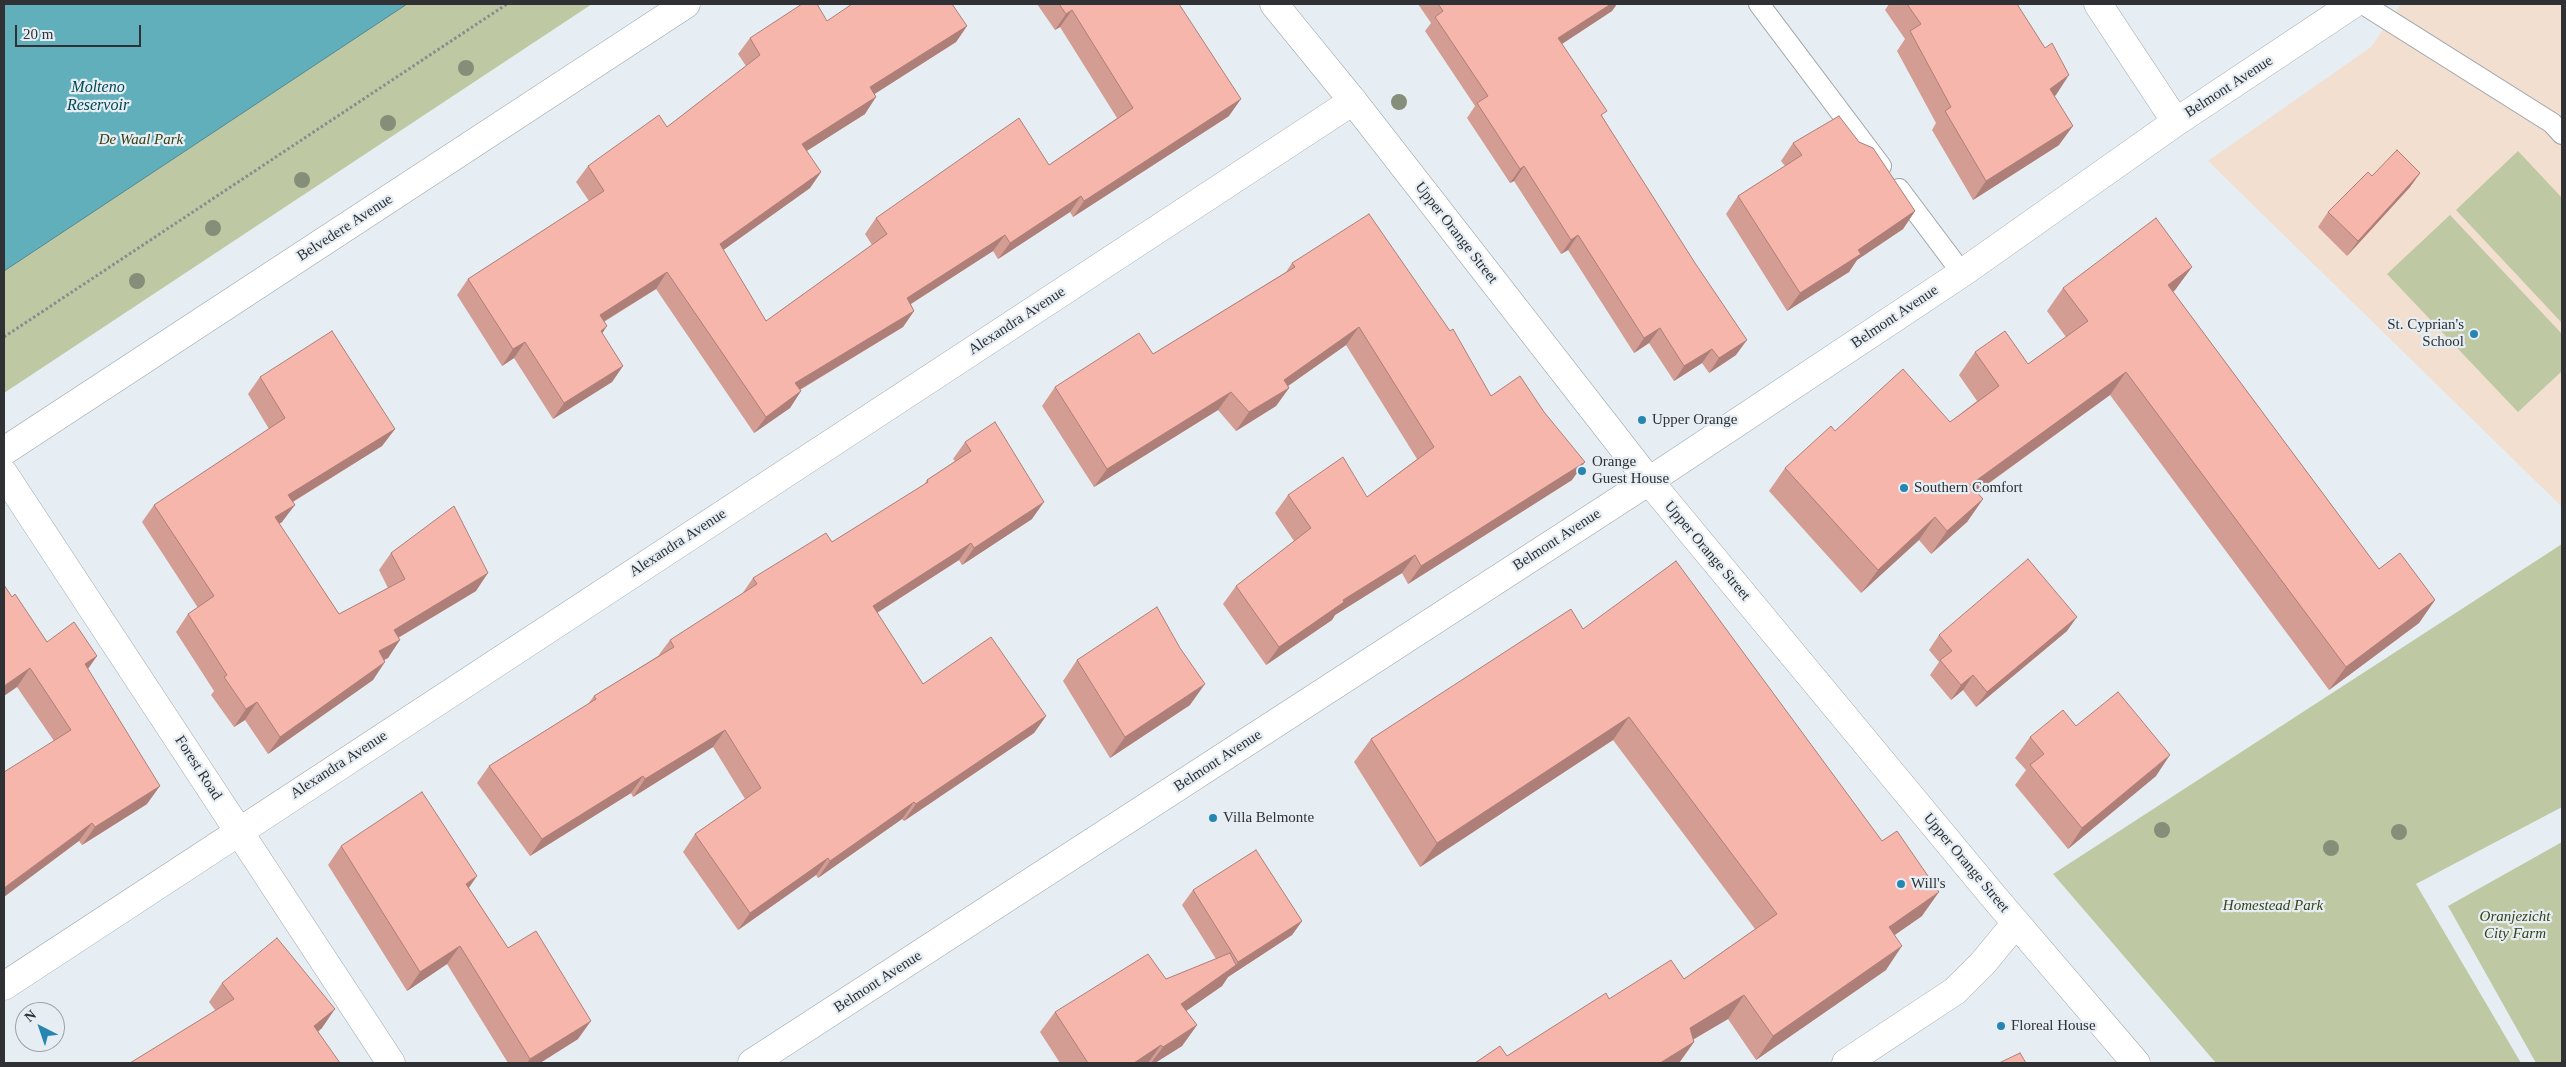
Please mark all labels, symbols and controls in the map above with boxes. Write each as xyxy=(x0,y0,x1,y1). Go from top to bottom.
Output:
scale bar xyxy=(18,15,144,47)
text: 20 m xyxy=(23,26,53,42)
street label: Belmont Avenue xyxy=(2182,52,2276,122)
water label: Molteno Reservoir xyxy=(67,78,129,116)
park label: De Waal Park xyxy=(99,131,183,149)
street label: Upper Orange Street xyxy=(1411,179,1501,287)
street label: Belvedere Avenue xyxy=(294,190,396,266)
street label: Belmont Avenue xyxy=(1848,281,1942,353)
street label: Alexandra Avenue xyxy=(965,283,1069,359)
place label: St. Cyprian's School xyxy=(2387,316,2464,351)
marker: St. Cyprian's School xyxy=(2468,328,2480,340)
place label: Upper Orange xyxy=(1652,411,1737,429)
marker: Upper Orange xyxy=(1636,414,1648,426)
place label: Orange Guest House xyxy=(1592,453,1669,488)
marker: Orange Guest House xyxy=(1576,465,1588,477)
place label: Southern Comfort xyxy=(1914,479,2023,497)
marker: Southern Comfort xyxy=(1898,482,1910,494)
street label: Upper Orange Street xyxy=(1660,498,1754,604)
street label: Alexandra Avenue xyxy=(626,505,730,581)
street label: Belmont Avenue xyxy=(1510,505,1604,575)
street label: Belmont Avenue xyxy=(1171,726,1265,796)
street label: Alexandra Avenue xyxy=(287,727,391,803)
street label: Forest Road xyxy=(171,733,225,803)
place label: Villa Belmonte xyxy=(1223,809,1314,827)
street label: Upper Orange Street xyxy=(1919,810,2013,916)
marker: Villa Belmonte xyxy=(1207,812,1219,824)
place label: Will's xyxy=(1911,875,1946,893)
marker: Will's xyxy=(1895,878,1907,890)
park label: Homestead Park xyxy=(2223,897,2323,915)
park label: Oranjezicht City Farm xyxy=(2480,908,2550,943)
street label: Belmont Avenue xyxy=(831,947,925,1017)
north arrow xyxy=(15,1002,65,1052)
text: N xyxy=(22,1007,39,1025)
place label: Floreal House xyxy=(2011,1017,2096,1035)
marker: Floreal House xyxy=(1995,1020,2007,1032)

